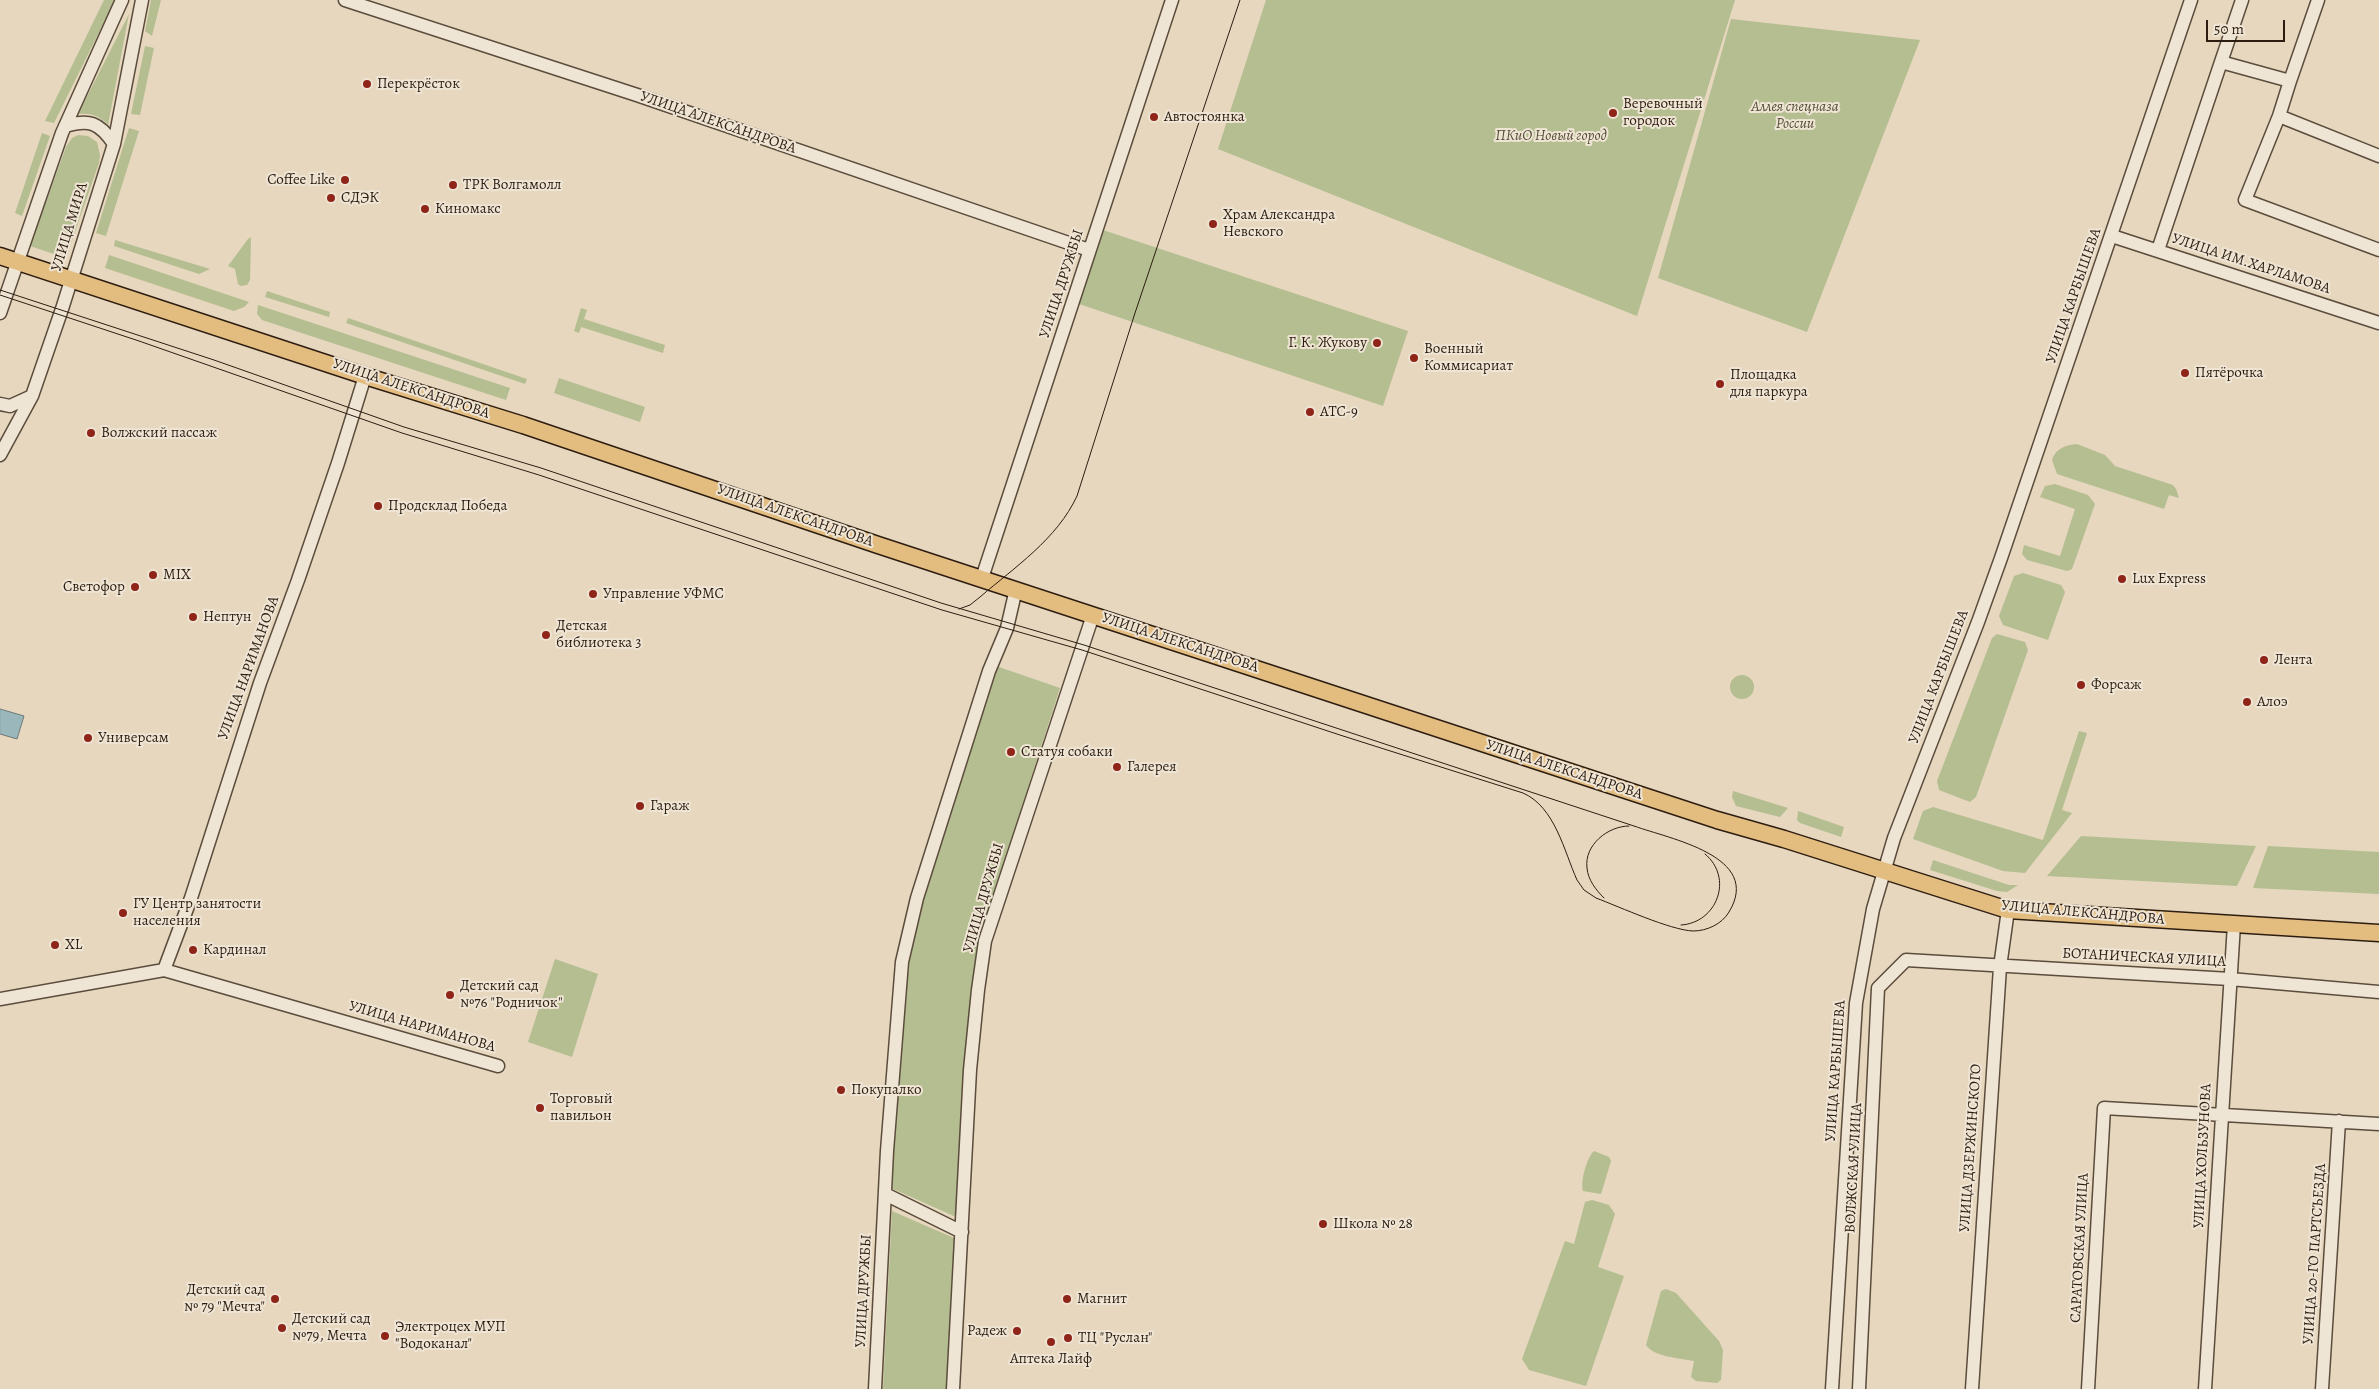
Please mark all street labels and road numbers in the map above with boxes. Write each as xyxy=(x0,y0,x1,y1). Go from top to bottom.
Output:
street label: УЛИЦА АЛЕКСАНДРОВА xyxy=(638,88,798,158)
street label: УЛИЦА МИРА xyxy=(48,180,92,274)
street label: УЛИЦА КАРБЫШЕВА xyxy=(2042,226,2106,366)
street label: УЛИЦА ДРУЖБЫ xyxy=(1036,227,1088,341)
street label: УЛИЦА ИМ.ХАРЛАМОВА xyxy=(2169,230,2333,298)
street label: УЛИЦА АЛЕКСАНДРОВА xyxy=(330,355,492,423)
street label: УЛИЦА АЛЕКСАНДРОВА xyxy=(715,481,875,551)
street label: УЛИЦА НАРИМАНОВА xyxy=(215,594,283,742)
street label: УЛИЦА КАРБЫШЕВА xyxy=(1905,607,1973,747)
street label: УЛИЦА АЛЕКСАНДРОВА xyxy=(1099,609,1261,677)
street label: УЛИЦА АЛЕКСАНДРОВА xyxy=(1483,736,1645,804)
street label: УЛИЦА ДРУЖБЫ xyxy=(960,841,1008,955)
street label: УЛИЦА АЛЕКСАНДРОВА xyxy=(2001,897,2165,929)
street label: БОТАНИЧЕСКАЯ УЛИЦА xyxy=(2062,945,2226,971)
street label: УЛИЦА НАРИМАНОВА xyxy=(347,997,497,1057)
street label: УЛИЦА КАРБЫШЕВА xyxy=(1822,1000,1850,1142)
street label: УЛИЦА ДЗЕРЖИНСКОГО xyxy=(1956,1063,1986,1233)
street label: УЛИЦА ХОЛЬЗУНОВА xyxy=(2190,1083,2216,1229)
street label: ВОЛЖСКАЯ УЛИЦА xyxy=(1842,1102,1866,1234)
street label: УЛИЦА 20-ГО ПАРТСЪЕЗДА xyxy=(2300,1163,2330,1345)
street label: САРАТОВСКАЯ УЛИЦА xyxy=(2067,1173,2093,1323)
street label: УЛИЦА ДРУЖБЫ xyxy=(852,1234,876,1348)

